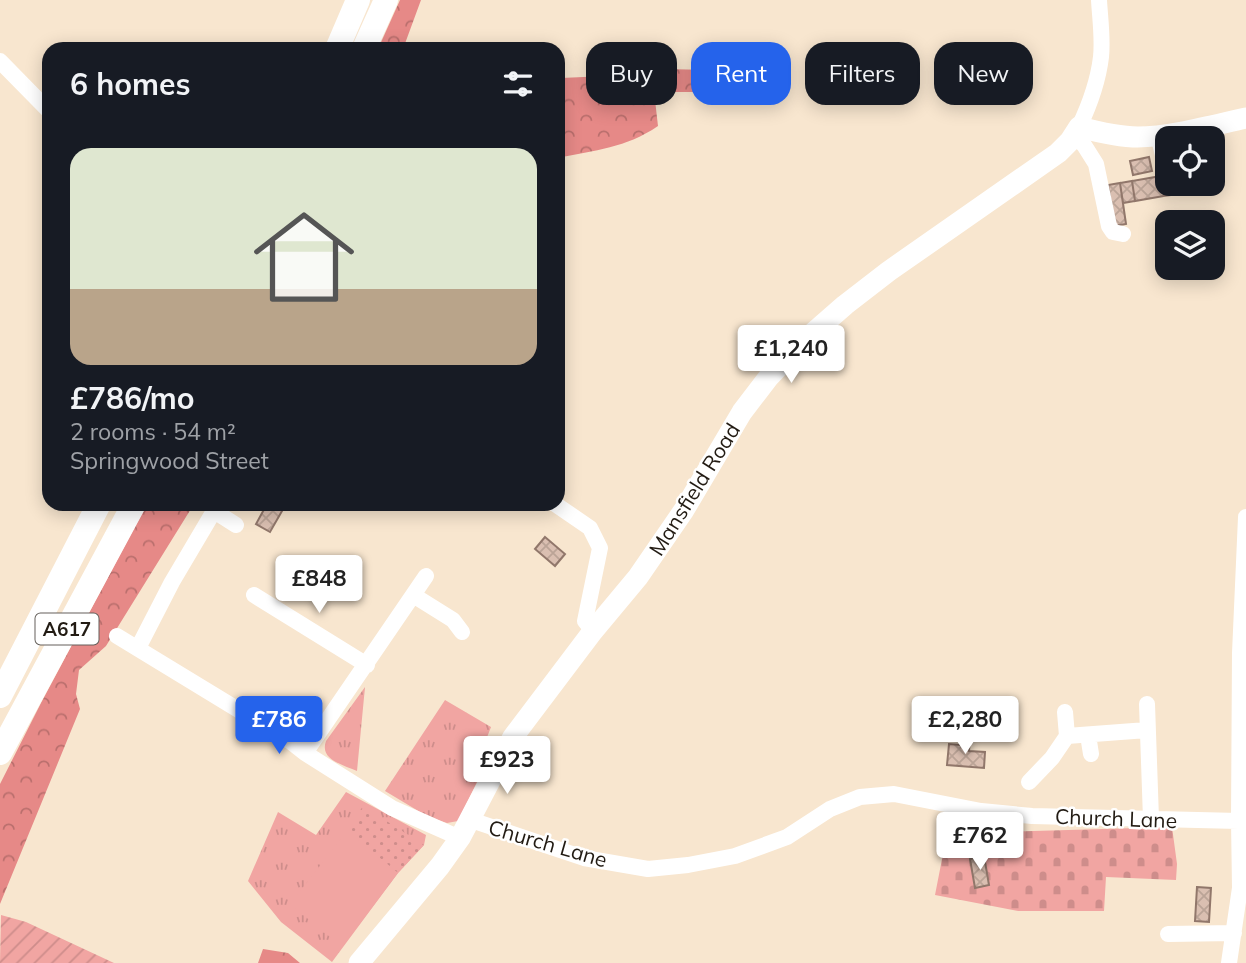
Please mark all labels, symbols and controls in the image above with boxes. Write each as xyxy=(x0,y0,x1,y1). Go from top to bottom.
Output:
chip: Buy xyxy=(586,42,677,105)
chip: Rent xyxy=(691,42,791,105)
chip: Filters xyxy=(805,42,920,105)
chip: New xyxy=(934,42,1033,105)
text: 6 homes xyxy=(70,65,191,103)
icon: filters xyxy=(499,65,537,103)
map controls xyxy=(1155,126,1225,280)
button: locate xyxy=(1155,126,1225,196)
icon: home xyxy=(241,194,367,320)
button: layers xyxy=(1155,210,1225,280)
pin: £1,240 xyxy=(734,326,848,385)
text: £1,240 xyxy=(754,333,828,362)
text: £786/mo xyxy=(70,379,194,417)
text: 2 rooms · 54 m² xyxy=(70,417,236,446)
street label: Mansfield Road xyxy=(643,418,745,560)
text: Springwood Street xyxy=(70,446,269,475)
pin: £848 xyxy=(278,556,360,615)
text: £848 xyxy=(291,563,347,592)
road number: A617 xyxy=(36,614,98,644)
pin: £786 xyxy=(238,696,320,756)
pin: £2,280 xyxy=(908,696,1022,756)
text: £786 xyxy=(251,704,307,733)
text: £2,280 xyxy=(928,704,1002,733)
pin: £923 xyxy=(466,736,548,796)
text: £923 xyxy=(479,744,535,773)
street label: Church Lane xyxy=(1054,803,1178,833)
pin: £762 xyxy=(939,812,1021,872)
street label: Church Lane xyxy=(486,814,610,872)
text: £762 xyxy=(952,820,1008,849)

